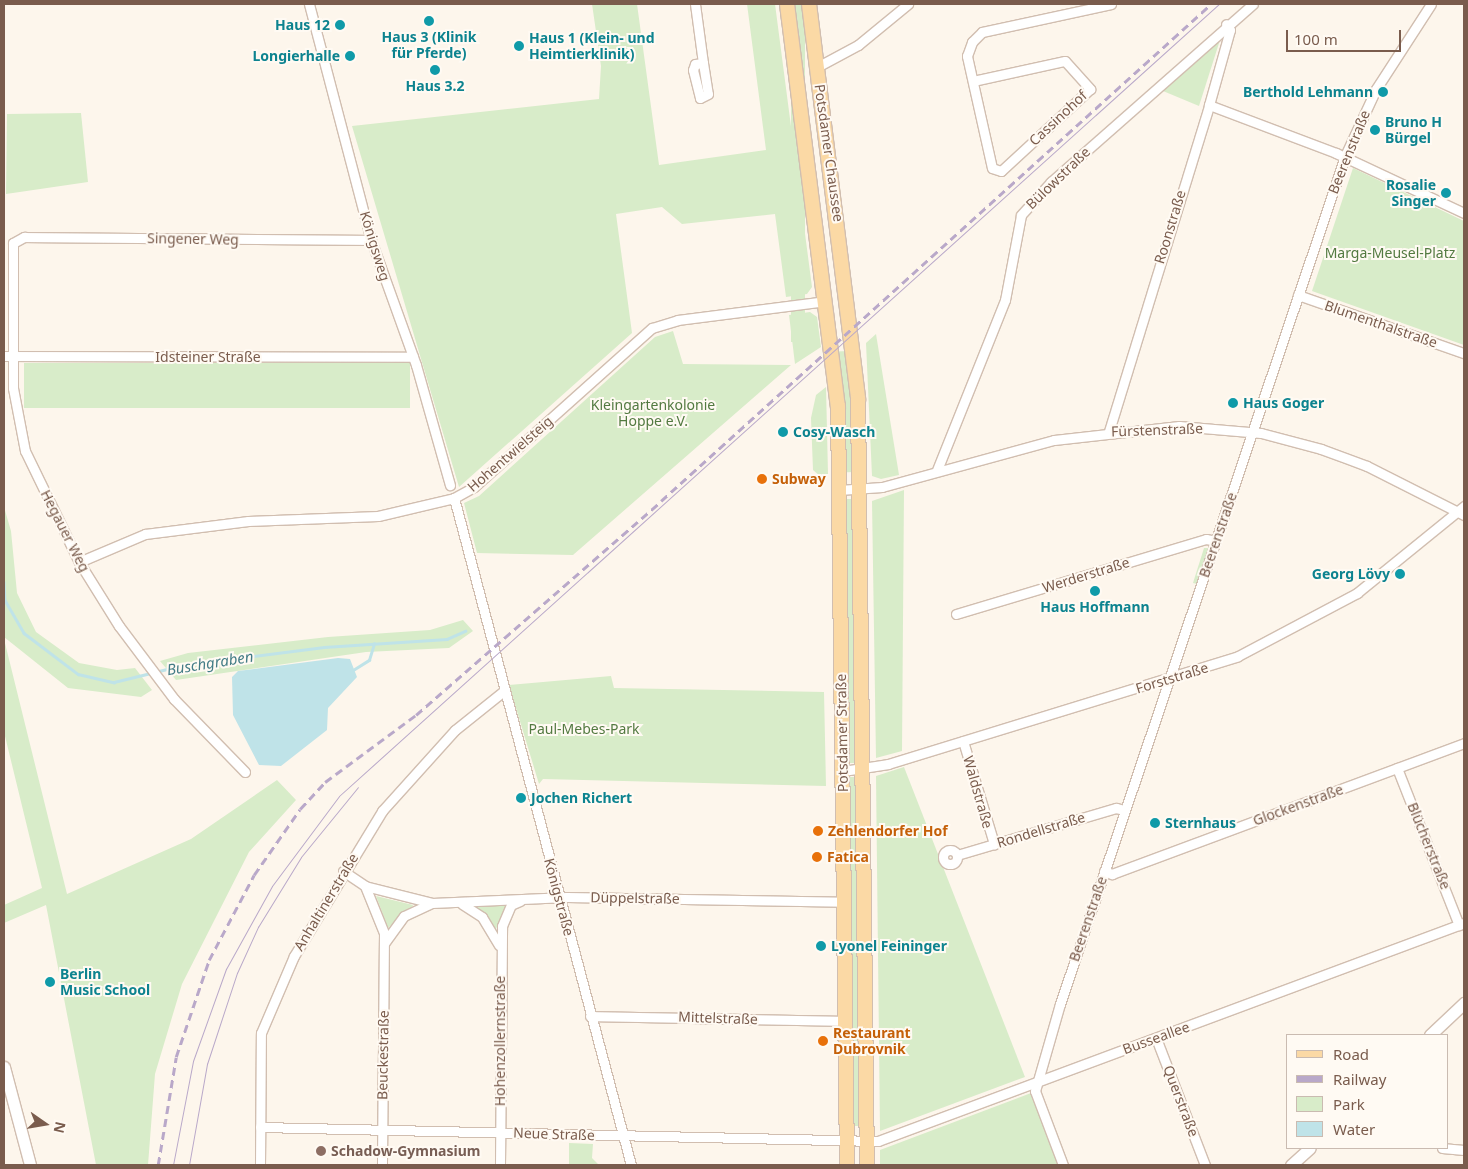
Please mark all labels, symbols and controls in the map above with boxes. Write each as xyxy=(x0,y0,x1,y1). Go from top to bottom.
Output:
marker: Haus 3 (Klinik für Pferde) xyxy=(423,15,435,27)
place label: Haus 12 xyxy=(275,17,330,33)
marker: Haus 12 xyxy=(334,19,346,31)
scale bar xyxy=(1288,20,1403,52)
place label: Haus 3 (Klinik für Pferde) xyxy=(382,29,476,62)
text: 100 m xyxy=(1294,29,1338,49)
place label: Haus 1 (Klein- und Heimtierklinik) xyxy=(529,30,655,62)
marker: Haus 1 (Klein- und Heimtierklinik) xyxy=(513,40,525,52)
place label: Longierhalle xyxy=(252,48,340,64)
marker: Longierhalle xyxy=(344,50,356,62)
marker: Haus 3.2 xyxy=(429,64,441,76)
place label: Haus 3.2 xyxy=(406,78,464,94)
street label: Potsdamer Chaussee xyxy=(811,83,847,223)
place label: Berthold Lehmann xyxy=(1243,84,1373,100)
marker: Berthold Lehmann xyxy=(1377,86,1389,98)
street label: Cassinohof xyxy=(1026,87,1090,149)
street label: Beerenstraße xyxy=(1325,108,1373,196)
place label: Bruno H Bürgel xyxy=(1385,114,1442,146)
marker: Bruno H Bürgel xyxy=(1369,124,1381,136)
street label: Bülowstraße xyxy=(1023,143,1093,213)
place label: Rosalie Singer xyxy=(1386,177,1436,210)
marker: Rosalie Singer xyxy=(1440,187,1452,199)
street label: Roonstraße xyxy=(1151,188,1189,266)
street label: Königsweg xyxy=(356,209,394,283)
street label: Singener Weg xyxy=(147,230,239,248)
park label: Marga-Meusel-Platz xyxy=(1325,245,1455,261)
street label: Blumenthalstraße xyxy=(1322,297,1440,351)
street label: Idsteiner Straße xyxy=(155,349,261,365)
place label: Haus Goger xyxy=(1243,395,1324,411)
park label: Kleingartenkolonie Hoppe e.V. xyxy=(591,397,715,430)
marker: Haus Goger xyxy=(1227,397,1239,409)
street label: Hohentwielsteig xyxy=(464,413,556,495)
street label: Fürstenstraße xyxy=(1111,420,1203,440)
place label: Cosy-Wasch xyxy=(793,424,875,440)
marker: Cosy-Wasch xyxy=(777,426,789,438)
place label: Subway xyxy=(772,471,826,487)
marker: Subway xyxy=(756,473,768,485)
street label: Hegauer Weg xyxy=(37,487,93,575)
street label: Beerenstraße xyxy=(1196,490,1240,580)
street label: Werderstraße xyxy=(1040,554,1132,596)
place label: Georg Lövy xyxy=(1312,566,1390,582)
marker: Georg Lövy xyxy=(1394,568,1406,580)
marker: Haus Hoffmann xyxy=(1089,585,1101,597)
place label: Haus Hoffmann xyxy=(1040,599,1150,615)
water label: Buschgraben xyxy=(165,647,255,679)
street label: Forststraße xyxy=(1134,659,1210,697)
street label: Potsdamer Straße xyxy=(833,674,851,792)
park label: Paul-Mebes-Park xyxy=(529,721,639,737)
street label: Waldstraße xyxy=(960,754,996,830)
street label: Glockenstraße xyxy=(1251,781,1345,829)
place label: Jochen Richert xyxy=(531,790,632,806)
marker: Jochen Richert xyxy=(515,792,527,804)
street label: Blücherstraße xyxy=(1404,800,1454,892)
street label: Rondellstraße xyxy=(995,809,1087,851)
place label: Sternhaus xyxy=(1165,815,1236,831)
marker: Sternhaus xyxy=(1149,817,1161,829)
place label: Zehlendorfer Hof xyxy=(828,823,948,839)
marker: Zehlendorfer Hof xyxy=(812,825,824,837)
place label: Fatica xyxy=(827,849,869,865)
street label: Anhaltinerstraße xyxy=(290,850,362,954)
marker: Fatica xyxy=(811,851,823,863)
street label: Königstraße xyxy=(541,856,577,938)
street label: Beerenstraße xyxy=(1066,874,1110,964)
street label: Düppelstraße xyxy=(590,889,680,907)
place label: Lyonel Feininger xyxy=(831,938,947,954)
marker: Lyonel Feininger xyxy=(815,940,827,952)
place label: Berlin Music School xyxy=(60,966,150,999)
marker: Berlin Music School xyxy=(44,976,56,988)
street label: Hohenzollernstraße xyxy=(492,976,508,1106)
street label: Mittelstraße xyxy=(678,1008,758,1028)
street label: Beuckestraße xyxy=(374,1010,392,1100)
street label: Busseallee xyxy=(1120,1018,1192,1058)
place label: Restaurant Dubrovnik xyxy=(833,1025,911,1058)
legend xyxy=(1286,1034,1448,1149)
marker: Restaurant Dubrovnik xyxy=(817,1035,829,1047)
text: Road xyxy=(1333,1044,1369,1064)
street label: Querstraße xyxy=(1160,1063,1202,1139)
text: Railway xyxy=(1333,1069,1386,1089)
text: Park xyxy=(1333,1094,1365,1114)
north arrow xyxy=(20,1099,70,1149)
text: Water xyxy=(1333,1119,1375,1139)
text: N xyxy=(50,1120,71,1135)
street label: Neue Straße xyxy=(513,1124,595,1144)
place label: Schadow-Gymnasium xyxy=(331,1143,480,1159)
marker: Schadow-Gymnasium xyxy=(315,1145,327,1157)

